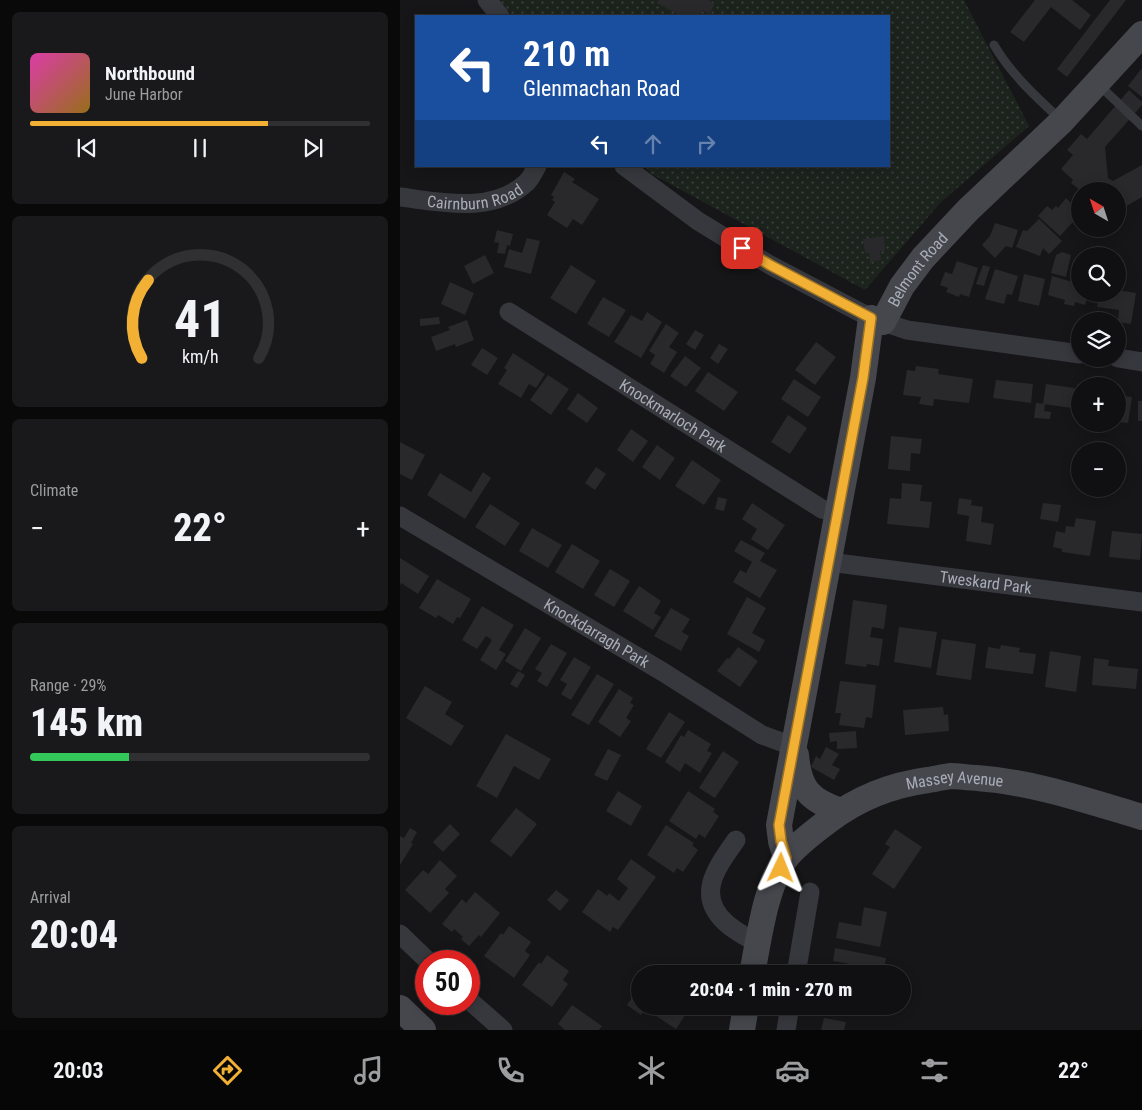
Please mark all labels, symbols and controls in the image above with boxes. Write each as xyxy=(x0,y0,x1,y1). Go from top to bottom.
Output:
text: 210 m xyxy=(523,34,610,75)
icon: left xyxy=(440,35,505,100)
text: Northbound xyxy=(105,62,195,85)
text: Glenmachan Road xyxy=(523,76,680,101)
text: June Harbor xyxy=(105,85,183,104)
icon: left xyxy=(586,130,614,158)
icon: ahead xyxy=(639,130,667,158)
icon: right xyxy=(692,130,720,158)
icon: previous xyxy=(73,134,101,162)
icon: pause xyxy=(186,134,214,162)
icon: next xyxy=(299,134,327,162)
street label: Cairnburn Road xyxy=(426,179,526,213)
north arrow xyxy=(1071,182,1126,238)
map controls xyxy=(1071,182,1126,497)
pin xyxy=(721,227,763,269)
street label: Belmont Road xyxy=(883,228,952,310)
icon: arrive xyxy=(728,234,756,262)
button: search xyxy=(1071,247,1126,302)
text: 41 xyxy=(174,289,226,350)
button: layers xyxy=(1071,312,1126,367)
text: km/h xyxy=(182,346,218,367)
street label: Knockmarloch Park xyxy=(616,375,731,456)
button: + xyxy=(1071,377,1126,432)
button: − xyxy=(1071,442,1126,497)
text: Climate xyxy=(30,481,78,500)
text: 22° xyxy=(173,506,227,550)
text: − xyxy=(30,512,44,545)
text: + xyxy=(356,512,370,545)
street label: Tweskard Park xyxy=(938,567,1034,597)
street label: Knockdarragh Park xyxy=(541,594,654,672)
text: Range · 29% xyxy=(30,676,106,695)
text: 145 km xyxy=(30,701,143,745)
street label: Massey Avenue xyxy=(904,766,1005,793)
position arrow xyxy=(754,841,806,893)
text: Arrival xyxy=(30,888,71,907)
text: 20:04 xyxy=(30,913,118,957)
speed limit sign: 50 xyxy=(415,950,480,1015)
text: 20:04 · 1 min · 270 m xyxy=(690,978,852,1001)
icon: directions xyxy=(210,1053,245,1088)
icon: music xyxy=(351,1053,386,1088)
icon: phone xyxy=(493,1053,528,1088)
icon: climate xyxy=(634,1053,669,1088)
icon: car xyxy=(775,1053,810,1088)
icon: filters xyxy=(917,1053,952,1088)
text: 20:03 xyxy=(53,1058,104,1083)
text: 22° xyxy=(1058,1058,1089,1083)

